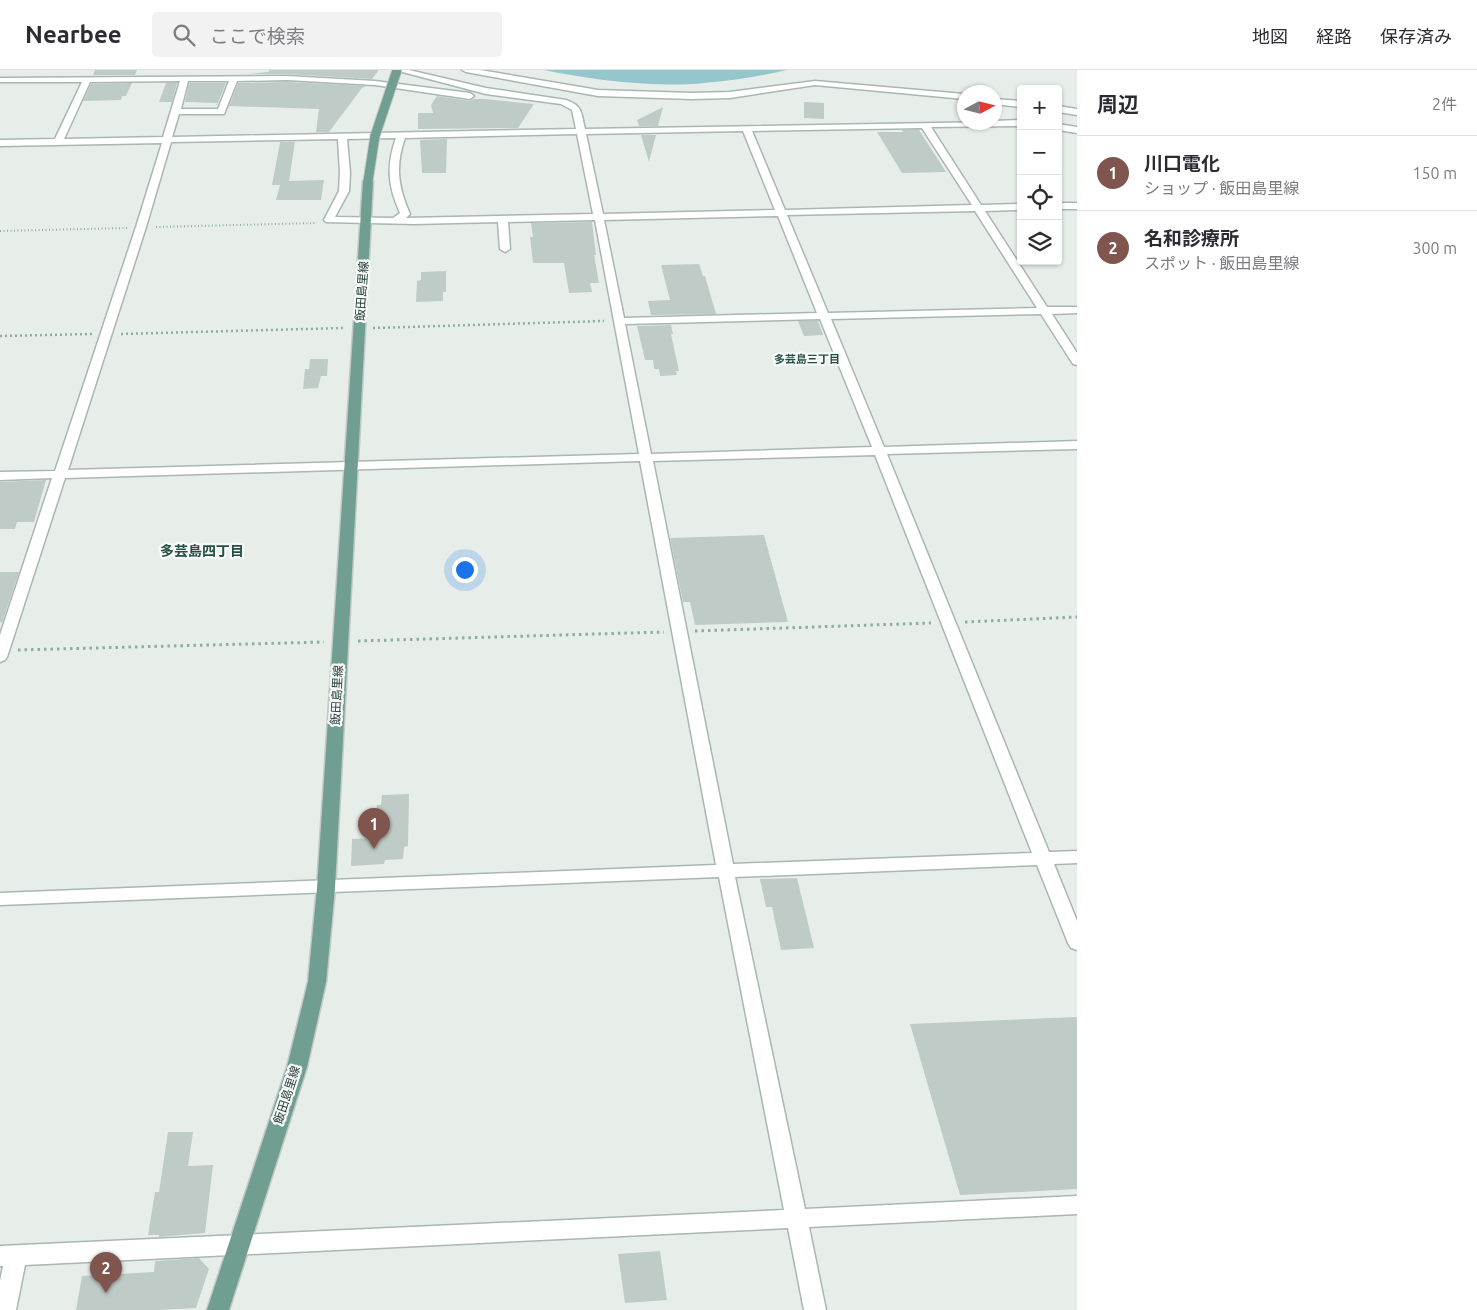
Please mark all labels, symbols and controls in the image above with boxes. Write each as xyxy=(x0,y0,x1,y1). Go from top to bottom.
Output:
search box xyxy=(152,12,502,57)
text: Nearbee xyxy=(25,21,122,48)
icon: search xyxy=(170,21,198,49)
text: ここで検索 xyxy=(210,25,305,47)
text: 地図 xyxy=(1252,26,1288,46)
text: 経路 xyxy=(1316,26,1352,46)
text: 保存済み xyxy=(1380,26,1452,46)
north arrow xyxy=(957,85,1002,130)
map controls xyxy=(1017,85,1062,265)
button: + xyxy=(1017,85,1062,130)
text: 周辺 xyxy=(1097,92,1139,116)
text: 2件 xyxy=(1432,95,1457,113)
button: − xyxy=(1017,130,1062,175)
text: 川口電化 xyxy=(1144,152,1220,174)
text: 1 xyxy=(1108,164,1118,182)
text: 150 m xyxy=(1412,164,1457,182)
button: locate xyxy=(1017,175,1062,220)
text: ショップ · 飯田島里線 xyxy=(1144,179,1299,197)
button: layers xyxy=(1017,220,1062,265)
text: 名和診療所 xyxy=(1144,227,1239,249)
text: 2 xyxy=(1108,239,1118,257)
text: 300 m xyxy=(1412,239,1457,257)
text: スポット · 飯田島里線 xyxy=(1144,254,1299,272)
street label: 飯田島里線 xyxy=(353,261,370,321)
district label: 多芸島三丁目 xyxy=(774,353,840,365)
district label: 多芸島四丁目 xyxy=(160,543,244,559)
your location xyxy=(452,557,478,583)
street label: 飯田島里線 xyxy=(328,665,345,725)
pin: 1 xyxy=(358,808,390,849)
street label: 飯田島里線 xyxy=(271,1064,302,1125)
pin: 2 xyxy=(90,1252,122,1293)

